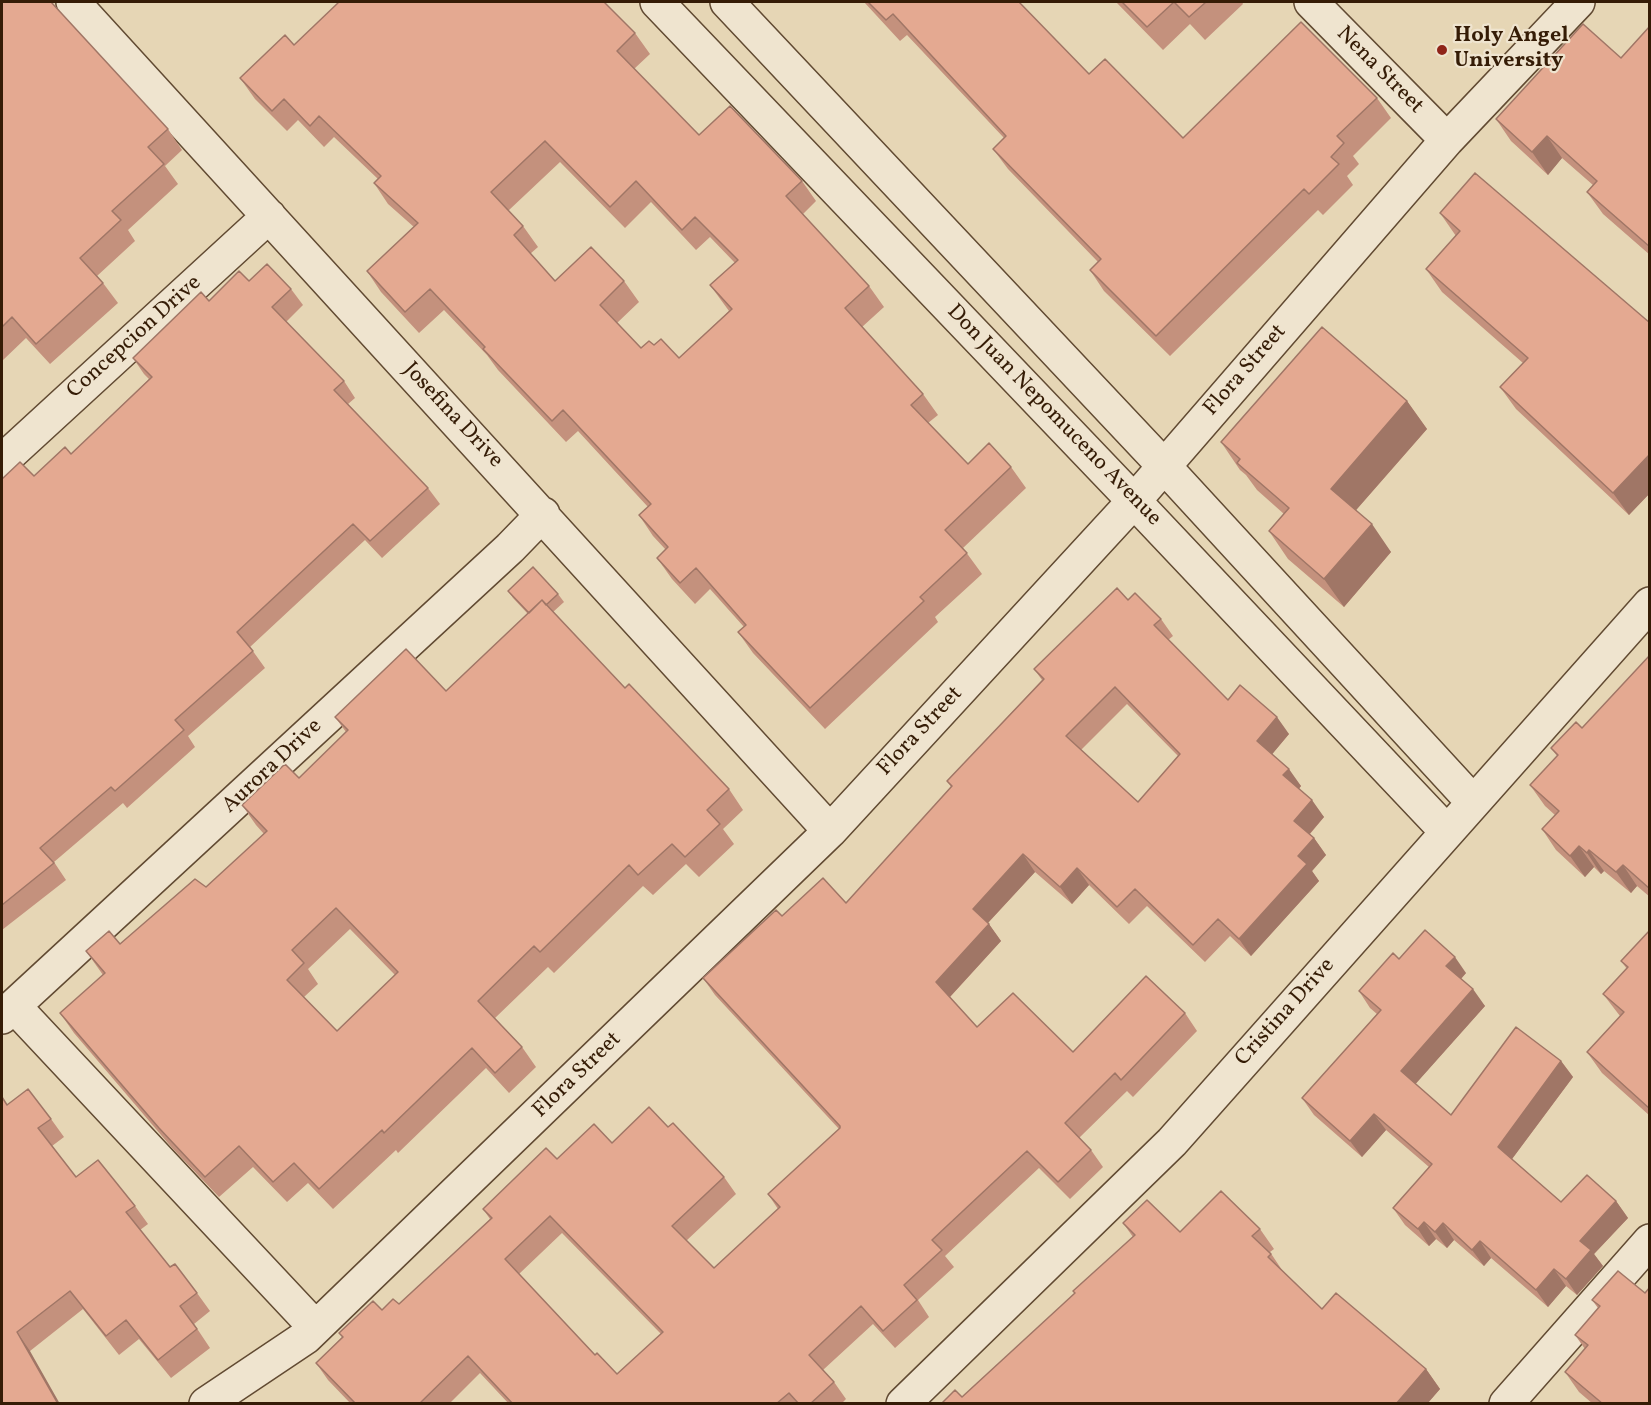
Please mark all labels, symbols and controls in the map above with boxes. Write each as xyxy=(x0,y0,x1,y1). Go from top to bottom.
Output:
street label: Nena Street xyxy=(1330,22,1428,120)
place label: Holy Angel University xyxy=(1454,24,1569,76)
marker: Holy Angel University xyxy=(1435,43,1449,57)
street label: Concepcion Drive xyxy=(62,271,208,405)
street label: Don Juan Nepomuceno Avenue xyxy=(940,300,1166,532)
street label: Flora Street xyxy=(1199,320,1293,422)
street label: Josefina Drive xyxy=(396,358,508,474)
street label: Flora Street xyxy=(873,682,969,782)
street label: Aurora Drive xyxy=(218,714,328,820)
street label: Cristina Drive xyxy=(1231,954,1341,1072)
street label: Flora Street xyxy=(528,1027,628,1125)

